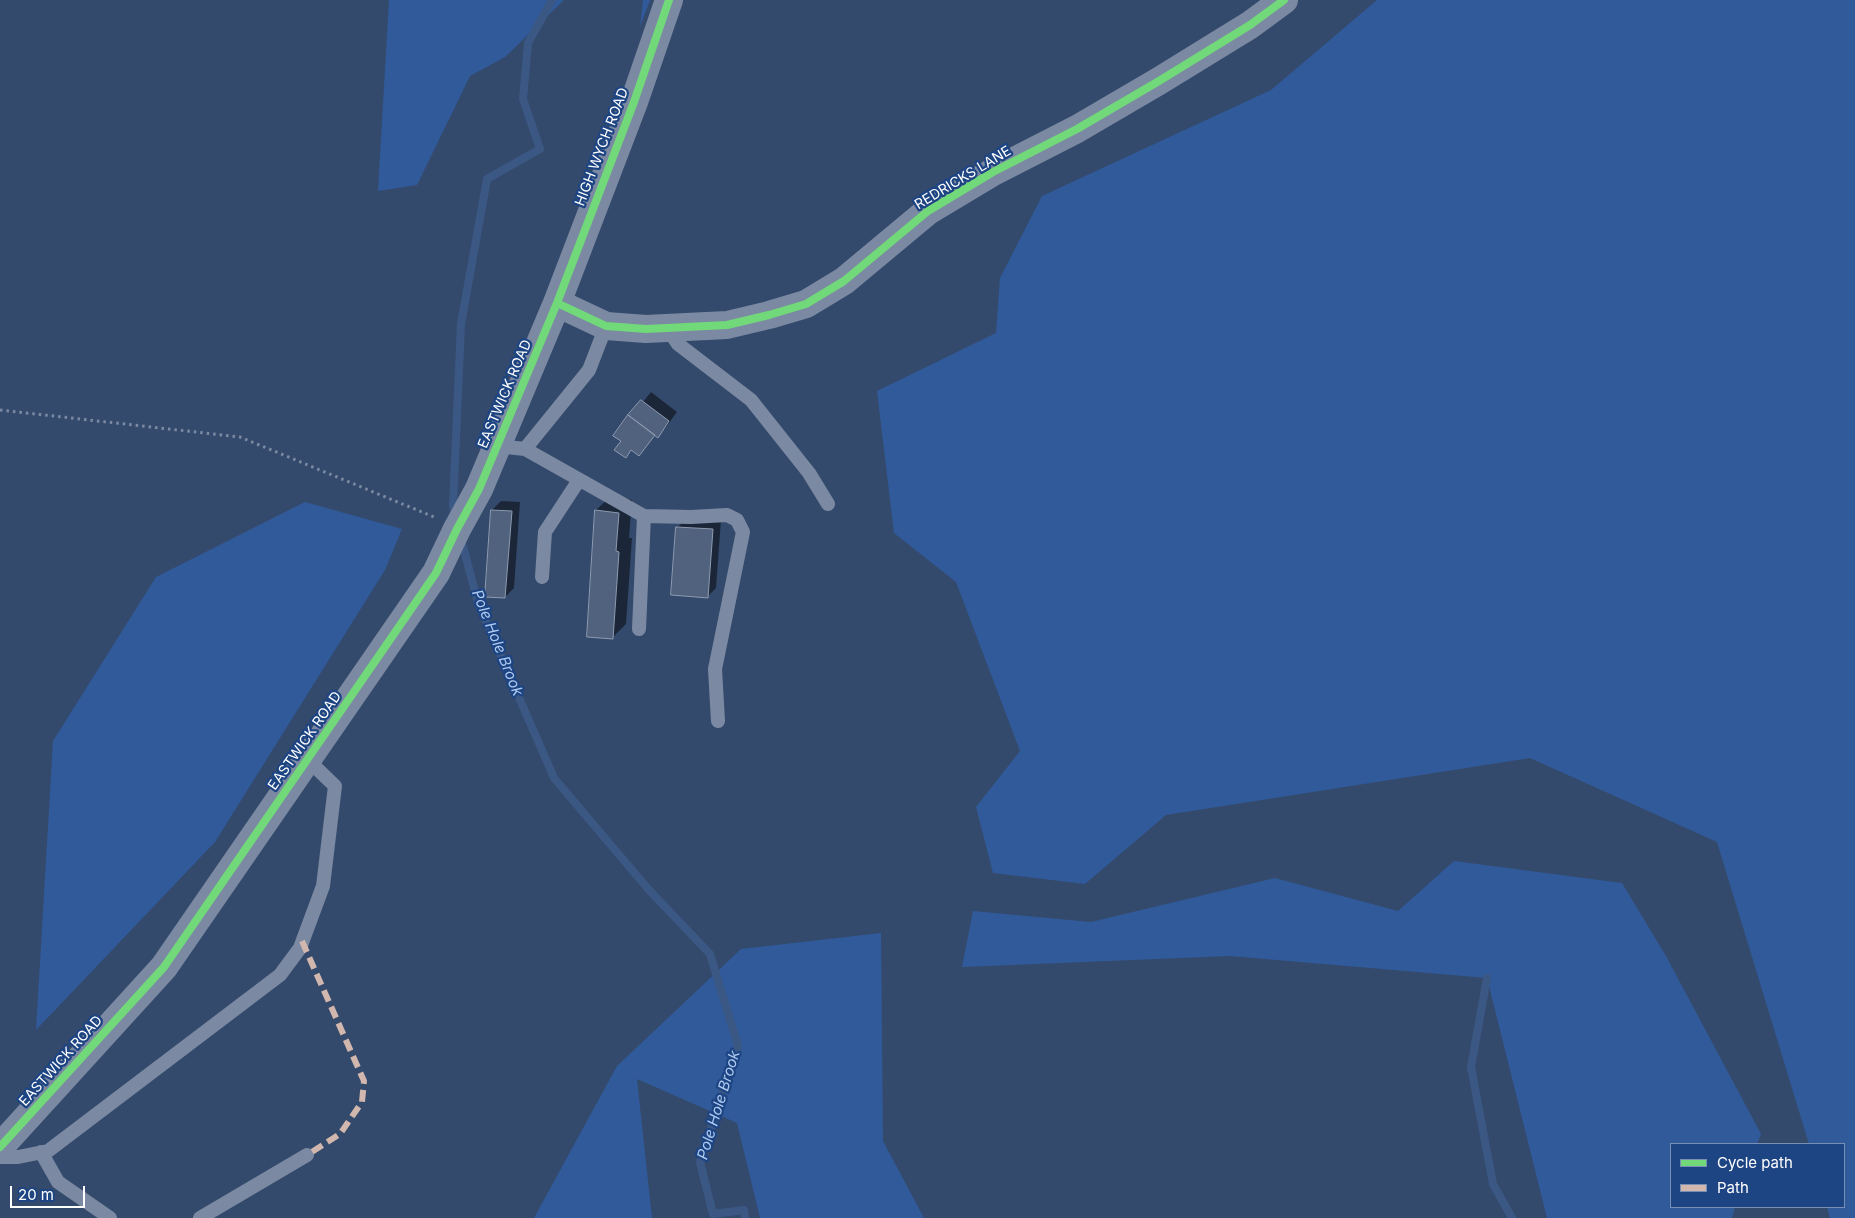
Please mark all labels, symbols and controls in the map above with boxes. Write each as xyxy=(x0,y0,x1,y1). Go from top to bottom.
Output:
street label: HIGH WYCH ROAD xyxy=(572,85,632,209)
street label: REDRICKS LANE xyxy=(912,143,1014,213)
street label: EASTWICK ROAD xyxy=(475,337,535,451)
water label: Pole Hole Brook xyxy=(467,587,527,699)
street label: EASTWICK ROAD xyxy=(265,689,345,793)
street label: EASTWICK ROAD xyxy=(16,1012,106,1110)
water label: Pole Hole Brook xyxy=(694,1048,744,1162)
legend xyxy=(1670,1143,1845,1208)
text: Cycle path xyxy=(1717,1153,1793,1172)
scale bar xyxy=(12,1176,88,1208)
text: Path xyxy=(1717,1178,1749,1197)
text: 20 m xyxy=(18,1185,54,1204)

